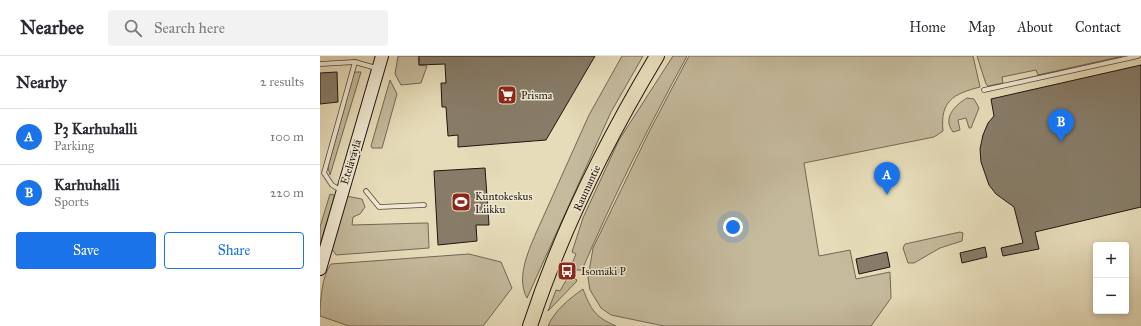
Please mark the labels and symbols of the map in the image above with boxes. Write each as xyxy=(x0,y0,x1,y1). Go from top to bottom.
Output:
supermarket icon: Prisma xyxy=(496,84,518,106)
place label: Prisma xyxy=(521,89,553,102)
pin: B xyxy=(1048,109,1074,142)
street label: Eteläväylä xyxy=(338,138,364,186)
street label: Raumantie xyxy=(571,162,604,213)
pin: A xyxy=(874,162,900,195)
place label: Kuntokeskus Liikku xyxy=(475,190,532,216)
sports icon: Kuntokeskus Liikku xyxy=(450,191,472,213)
your location xyxy=(723,217,743,237)
bus stop icon: Isomäki P xyxy=(556,260,578,282)
place label: Isomäki P xyxy=(581,265,627,278)

